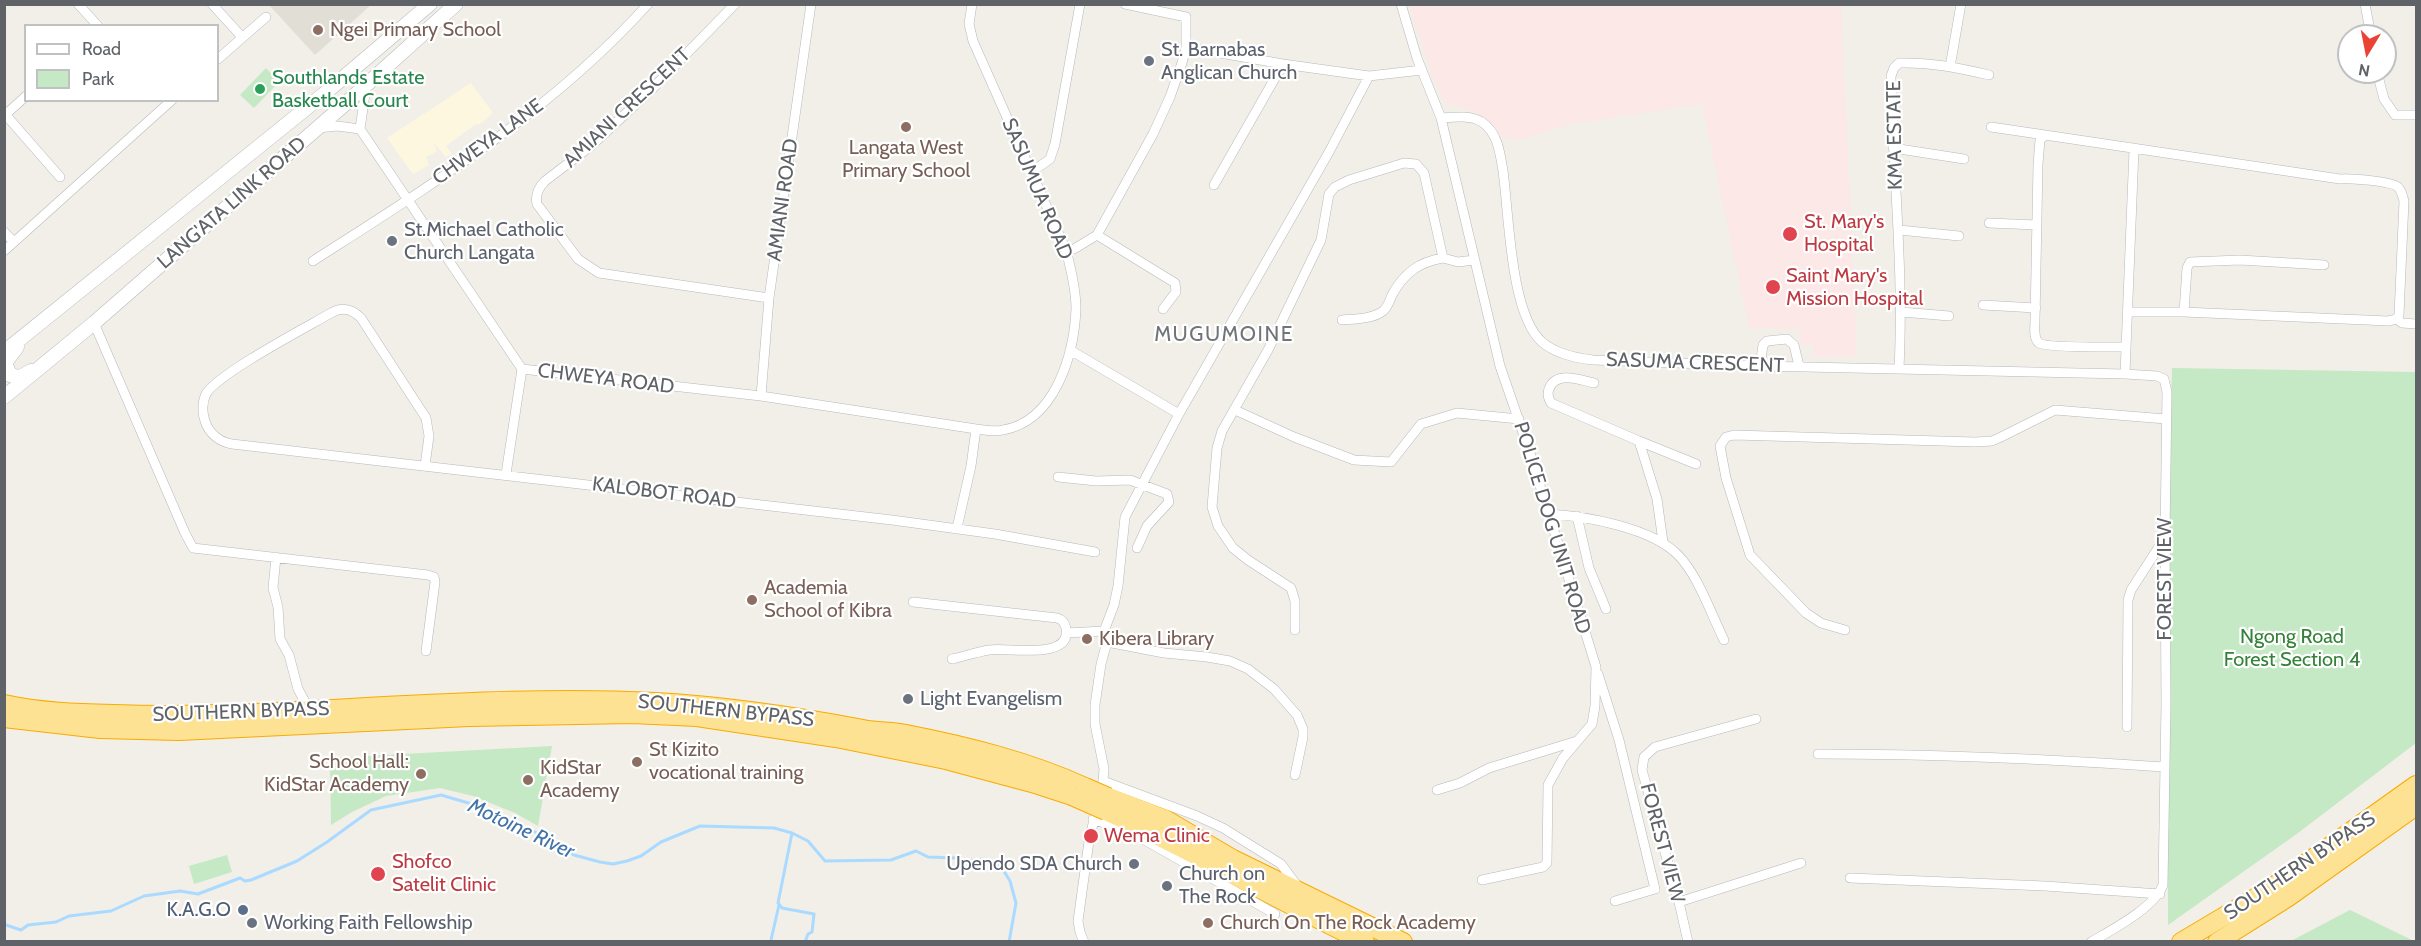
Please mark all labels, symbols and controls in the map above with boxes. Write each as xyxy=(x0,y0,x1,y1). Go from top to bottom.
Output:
place label: Ngei Primary School xyxy=(330,18,501,42)
marker: Ngei Primary School xyxy=(311,23,325,37)
legend xyxy=(24,24,219,102)
north arrow xyxy=(2337,24,2397,84)
text: Road xyxy=(82,38,121,60)
place label: St. Barnabas Anglican Church xyxy=(1161,38,1297,85)
street label: AMIANI CRESCENT xyxy=(559,43,695,173)
marker: St. Barnabas Anglican Church xyxy=(1142,54,1156,68)
text: N xyxy=(2357,60,2371,81)
place label: Southlands Estate Basketball Court xyxy=(272,66,424,113)
text: Park xyxy=(82,68,114,90)
street label: KMA ESTATE xyxy=(1882,80,1908,190)
marker: Southlands Estate Basketball Court xyxy=(253,82,267,96)
street label: CHWEYA LANE xyxy=(428,94,548,190)
street label: SASUMUA ROAD xyxy=(996,115,1078,263)
marker: Langata West Primary School xyxy=(899,120,913,134)
street label: LANG'ATA LINK ROAD xyxy=(153,132,311,274)
place label: Langata West Primary School xyxy=(842,136,970,183)
street label: AMIANI ROAD xyxy=(763,137,803,263)
place label: St. Mary's Hospital xyxy=(1804,210,1884,257)
place label: St.Michael Catholic Church Langata xyxy=(404,218,564,265)
marker: St. Mary's Hospital xyxy=(1781,225,1799,243)
marker: St.Michael Catholic Church Langata xyxy=(385,234,399,248)
place label: Saint Mary's Mission Hospital xyxy=(1786,264,1923,311)
marker: Saint Mary's Mission Hospital xyxy=(1764,278,1782,296)
district label: MUGUMOINE xyxy=(1154,322,1294,348)
street label: SASUMA CRESCENT xyxy=(1605,348,1785,378)
street label: CHWEYA ROAD xyxy=(536,359,676,399)
street label: POLICE DOG UNIT ROAD xyxy=(1508,419,1596,637)
street label: KALOBOT ROAD xyxy=(591,472,737,514)
street label: FOREST VIEW xyxy=(2153,518,2177,640)
place label: Academia School of Kibra xyxy=(764,576,892,623)
marker: Academia School of Kibra xyxy=(745,593,759,607)
park label: Ngong Road Forest Section 4 xyxy=(2224,625,2360,672)
place label: Kibera Library xyxy=(1099,627,1214,651)
marker: Kibera Library xyxy=(1080,632,1094,646)
place label: Light Evangelism xyxy=(920,687,1062,711)
street label: SOUTHERN BYPASS xyxy=(637,690,815,732)
marker: Light Evangelism xyxy=(901,692,915,706)
street label: SOUTHERN BYPASS xyxy=(152,697,330,727)
place label: St Kizito vocational training xyxy=(649,738,803,785)
place label: School Hall: KidStar Academy xyxy=(264,750,409,797)
marker: St Kizito vocational training xyxy=(630,755,644,769)
place label: KidStar Academy xyxy=(540,756,619,803)
marker: School Hall: KidStar Academy xyxy=(414,767,428,781)
marker: KidStar Academy xyxy=(521,773,535,787)
street label: FOREST VIEW xyxy=(1634,780,1690,906)
water label: Motoine River xyxy=(464,793,578,865)
street label: SOUTHERN BYPASS xyxy=(2220,807,2380,925)
place label: Wema Clinic xyxy=(1104,824,1210,848)
marker: Wema Clinic xyxy=(1082,827,1100,845)
place label: Shofco Satelit Clinic xyxy=(392,850,496,897)
place label: Upendo SDA Church xyxy=(946,852,1122,876)
marker: Upendo SDA Church xyxy=(1127,857,1141,871)
place label: Church on The Rock xyxy=(1179,862,1265,909)
marker: Shofco Satelit Clinic xyxy=(369,865,387,883)
marker: Church on The Rock xyxy=(1160,879,1174,893)
place label: K.A.G.O xyxy=(167,898,231,922)
marker: K.A.G.O xyxy=(236,903,250,917)
place label: Working Faith Fellowship xyxy=(264,911,473,935)
place label: Church On The Rock Academy xyxy=(1220,911,1476,935)
marker: Working Faith Fellowship xyxy=(245,916,259,930)
marker: Church On The Rock Academy xyxy=(1201,916,1215,930)

